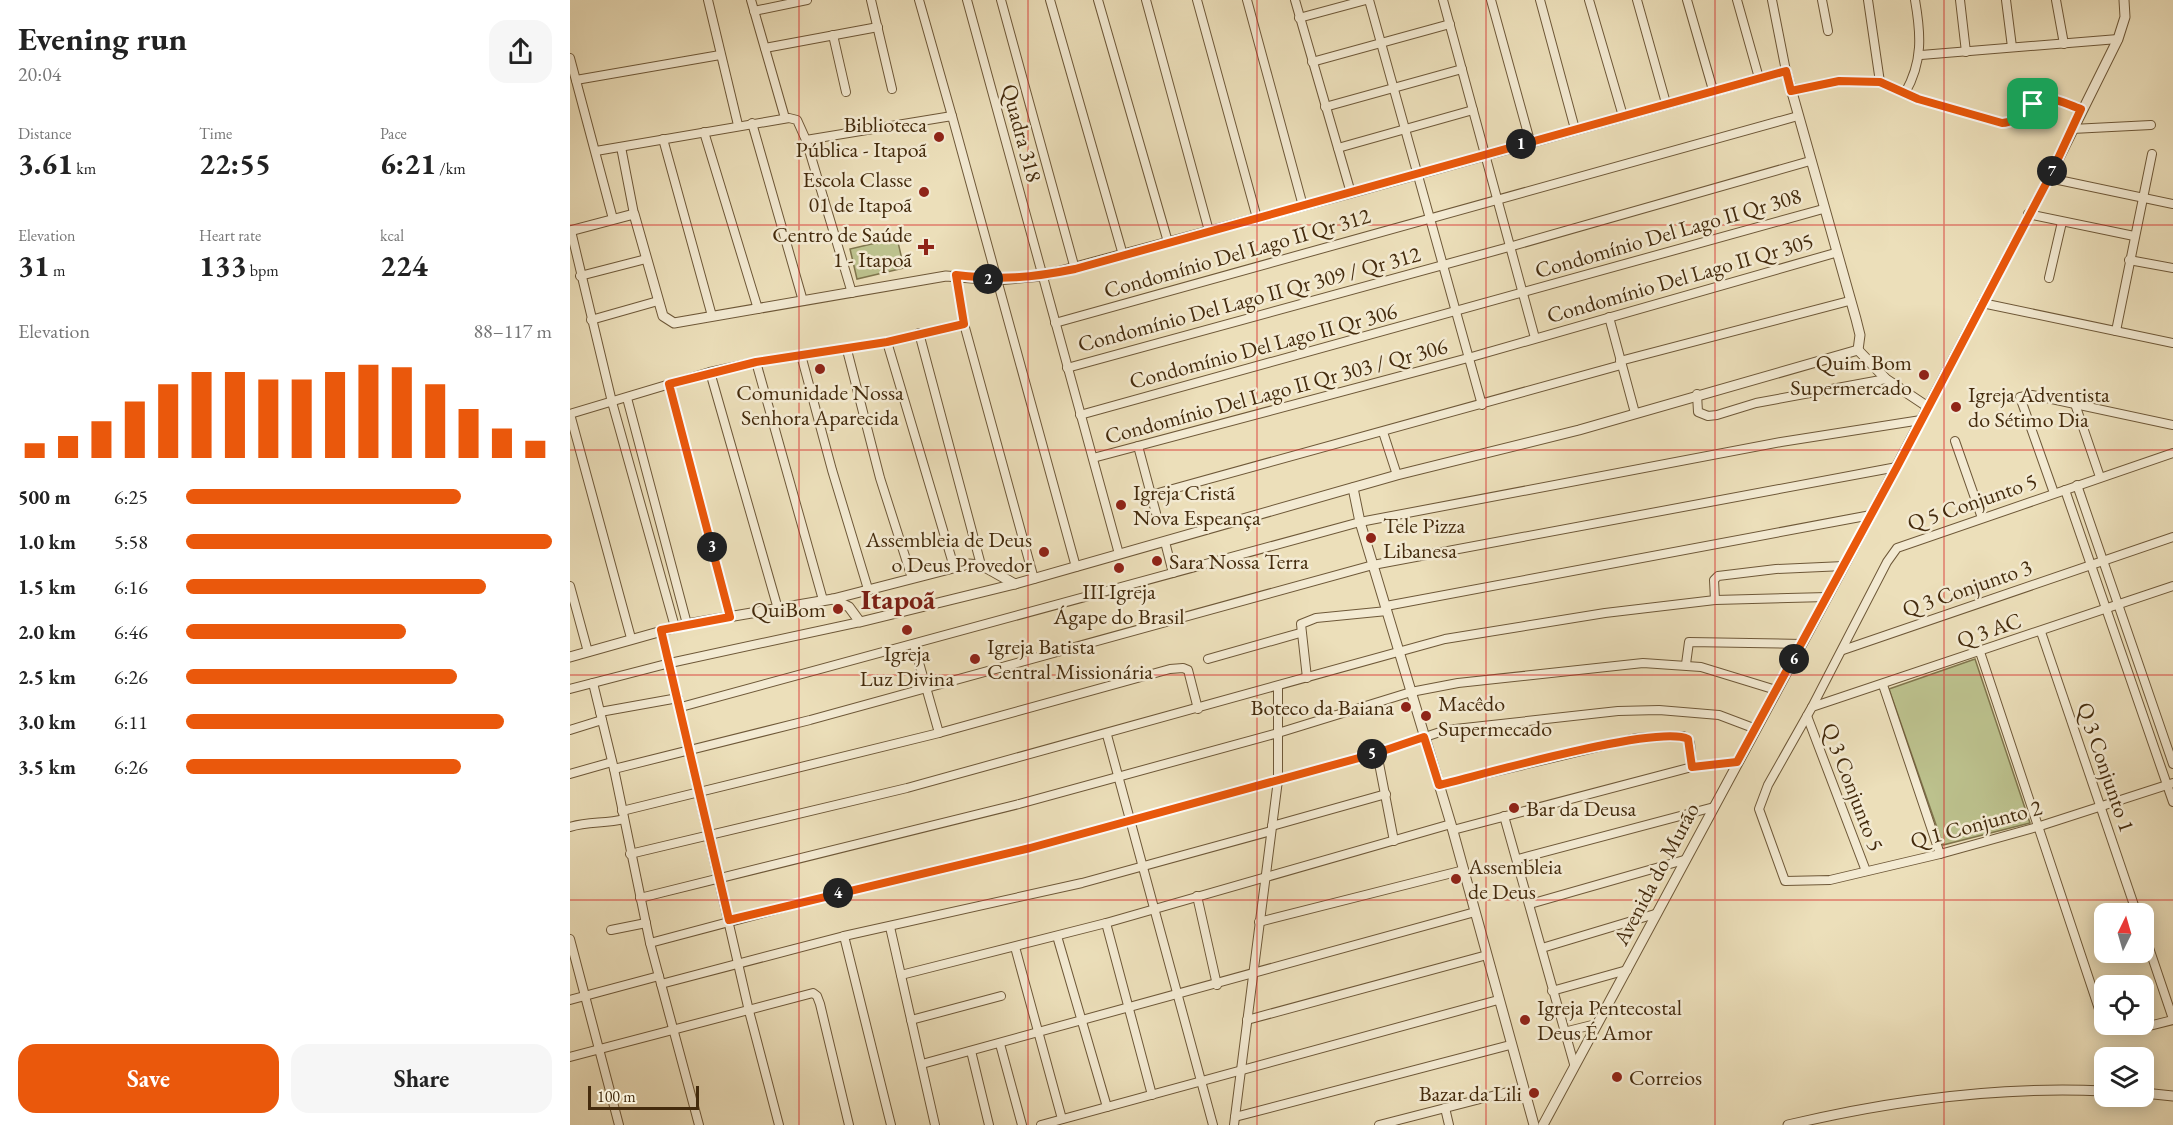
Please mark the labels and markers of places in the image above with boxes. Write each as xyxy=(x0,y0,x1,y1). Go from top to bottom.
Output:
pin xyxy=(2007,78,2058,129)
place label: Biblioteca Pública - Itapoã xyxy=(796,110,927,164)
pin: 1 xyxy=(1506,129,1536,159)
marker: Biblioteca Pública - Itapoã xyxy=(932,130,946,144)
pin: 7 xyxy=(2037,156,2067,186)
place label: Escola Classe 01 de Itapoã xyxy=(802,165,912,219)
marker: Escola Classe 01 de Itapoã xyxy=(917,185,931,199)
place label: Centro de Saúde 1 - Itapoã xyxy=(772,220,912,274)
marker: Centro de Saúde 1 - Itapoã xyxy=(917,238,935,256)
pin: 2 xyxy=(973,264,1003,294)
place label: Quim Bom Supermercado xyxy=(1790,348,1912,402)
marker: Comunidade Nossa Senhora Aparecida xyxy=(813,362,827,376)
marker: Quim Bom Supermercado xyxy=(1917,368,1931,382)
place label: Comunidade Nossa Senhora Aparecida xyxy=(736,378,904,432)
place label: Igreja Adventista do Sétimo Dia xyxy=(1968,380,2110,434)
marker: Igreja Adventista do Sétimo Dia xyxy=(1949,400,1963,414)
place label: Igreja Cristã Nova Espeança xyxy=(1133,478,1261,532)
marker: Igreja Cristã Nova Espeança xyxy=(1114,498,1128,512)
place label: Tele Pizza Libanesa xyxy=(1383,511,1465,565)
place label: Assembleia de Deus o Deus Provedor xyxy=(864,525,1033,579)
marker: Tele Pizza Libanesa xyxy=(1364,531,1378,545)
pin: 3 xyxy=(697,532,727,562)
marker: Assembleia de Deus o Deus Provedor xyxy=(1037,545,1051,559)
place label: Sara Nossa Terra xyxy=(1169,547,1309,576)
marker: Sara Nossa Terra xyxy=(1150,554,1164,568)
marker: III Igreja Ágape do Brasil xyxy=(1112,561,1126,575)
place label: III Igreja Ágape do Brasil xyxy=(1052,577,1185,631)
place label: QuiBom xyxy=(751,595,826,624)
marker: QuiBom xyxy=(831,602,845,616)
marker: Igreja Luz Divina xyxy=(900,623,914,637)
place label: Igreja Batista Central Missionária xyxy=(987,632,1153,686)
place label: Igreja Luz Divina xyxy=(860,639,954,693)
pin: 6 xyxy=(1779,644,1809,674)
marker: Igreja Batista Central Missionária xyxy=(968,652,982,666)
place label: Macêdo Supermecado xyxy=(1438,689,1552,743)
place label: Boteco da Baiana xyxy=(1251,693,1394,722)
marker: Boteco da Baiana xyxy=(1399,700,1413,714)
marker: Macêdo Supermecado xyxy=(1419,709,1433,723)
pin: 5 xyxy=(1357,739,1387,769)
place label: Bar da Deusa xyxy=(1526,794,1637,823)
marker: Bar da Deusa xyxy=(1507,801,1521,815)
place label: Assembleia de Deus xyxy=(1467,852,1562,906)
marker: Assembleia de Deus xyxy=(1449,872,1463,886)
pin: 4 xyxy=(823,878,853,908)
place label: Igreja Pentecostal Deus É Amor xyxy=(1537,993,1682,1047)
marker: Igreja Pentecostal Deus É Amor xyxy=(1518,1013,1532,1027)
place label: Correios xyxy=(1629,1063,1702,1092)
marker: Correios xyxy=(1610,1070,1624,1084)
place label: Bazar da Lili xyxy=(1419,1079,1522,1108)
marker: Bazar da Lili xyxy=(1527,1086,1541,1100)

